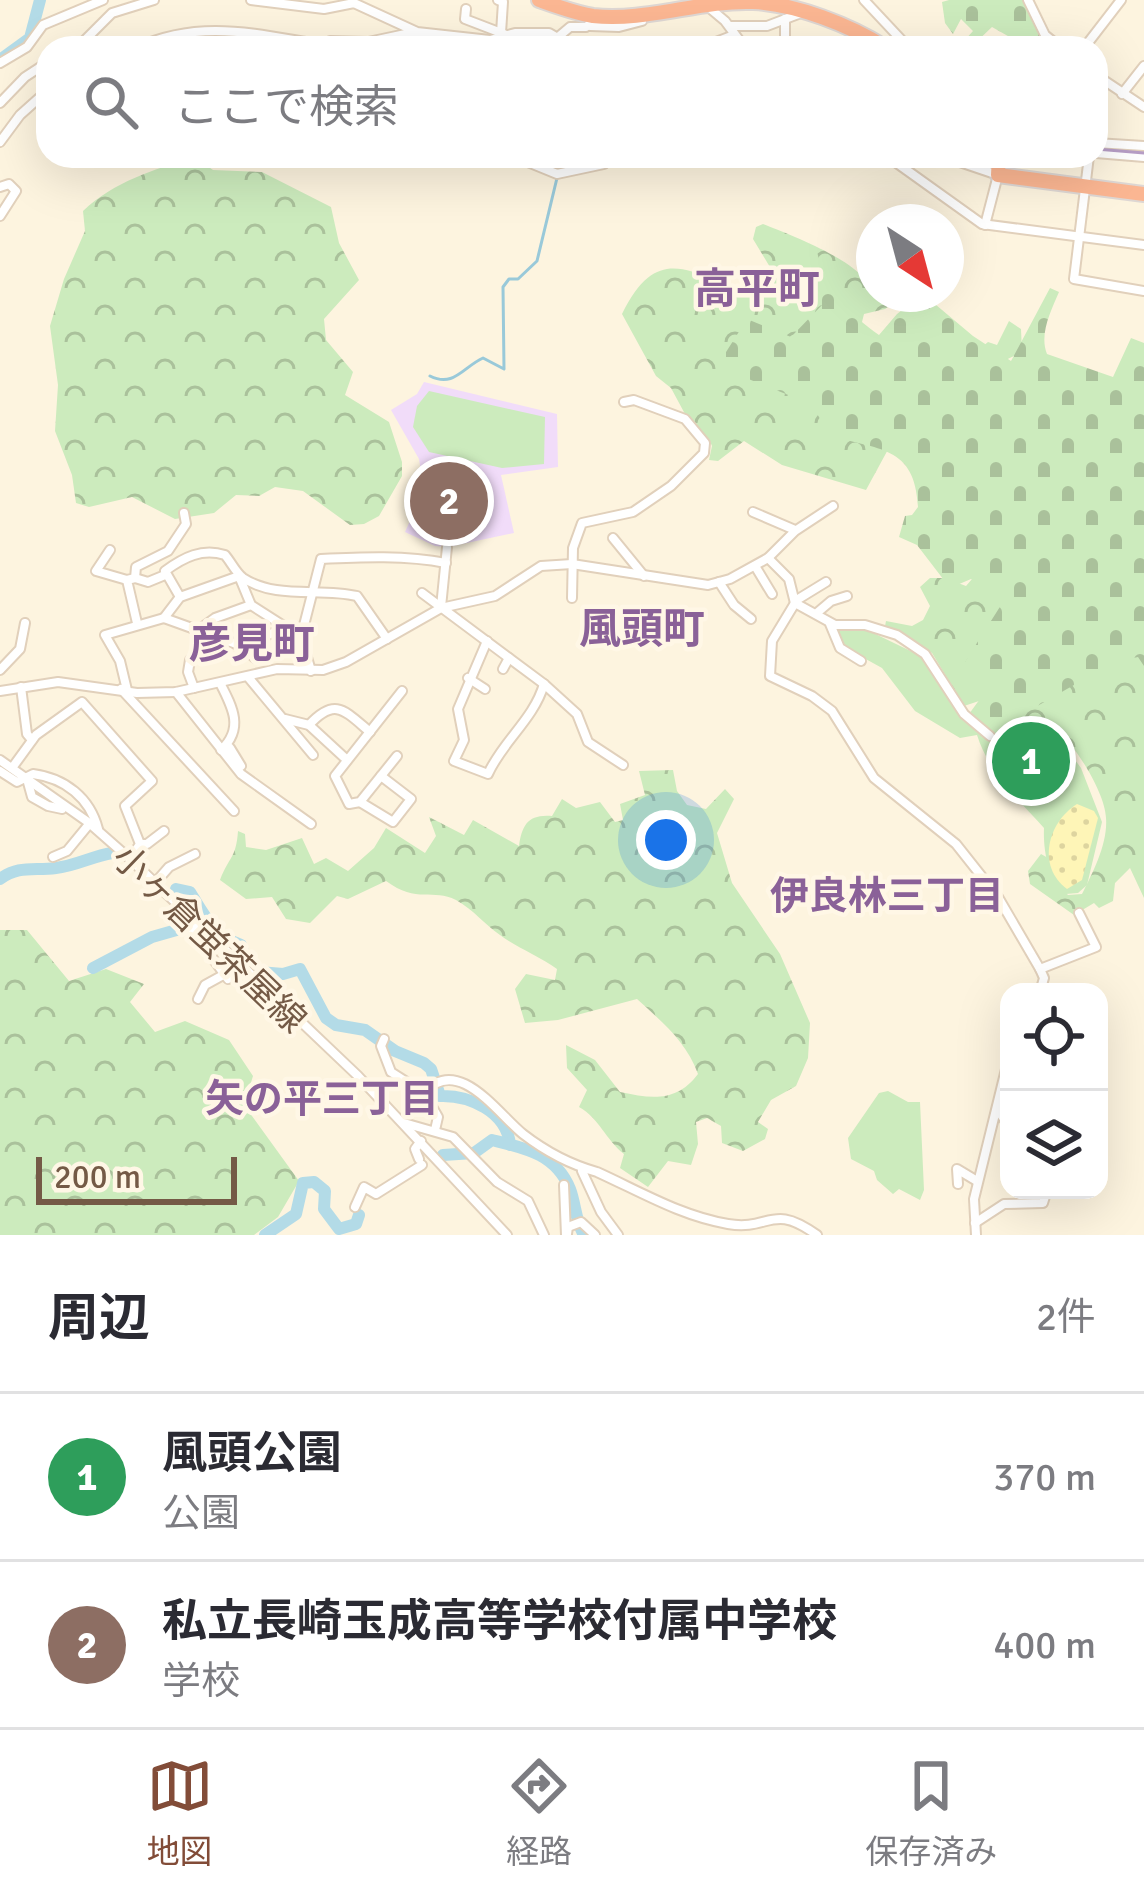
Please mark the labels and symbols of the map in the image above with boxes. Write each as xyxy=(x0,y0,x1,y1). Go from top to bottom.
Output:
north arrow xyxy=(856,204,964,312)
district label: 高平町 xyxy=(694,264,820,315)
pin: 2 xyxy=(410,456,488,546)
district label: 風頭町 xyxy=(579,604,705,655)
district label: 彦見町 xyxy=(189,619,315,670)
pin: 1 xyxy=(992,716,1070,806)
your location xyxy=(636,810,696,870)
street label: 小ヶ倉蛍茶屋線 xyxy=(103,835,315,1043)
district label: 伊良林三丁目 xyxy=(770,872,1004,920)
district label: 矢の平三丁目 xyxy=(205,1075,439,1123)
scale bar xyxy=(36,1151,237,1204)

